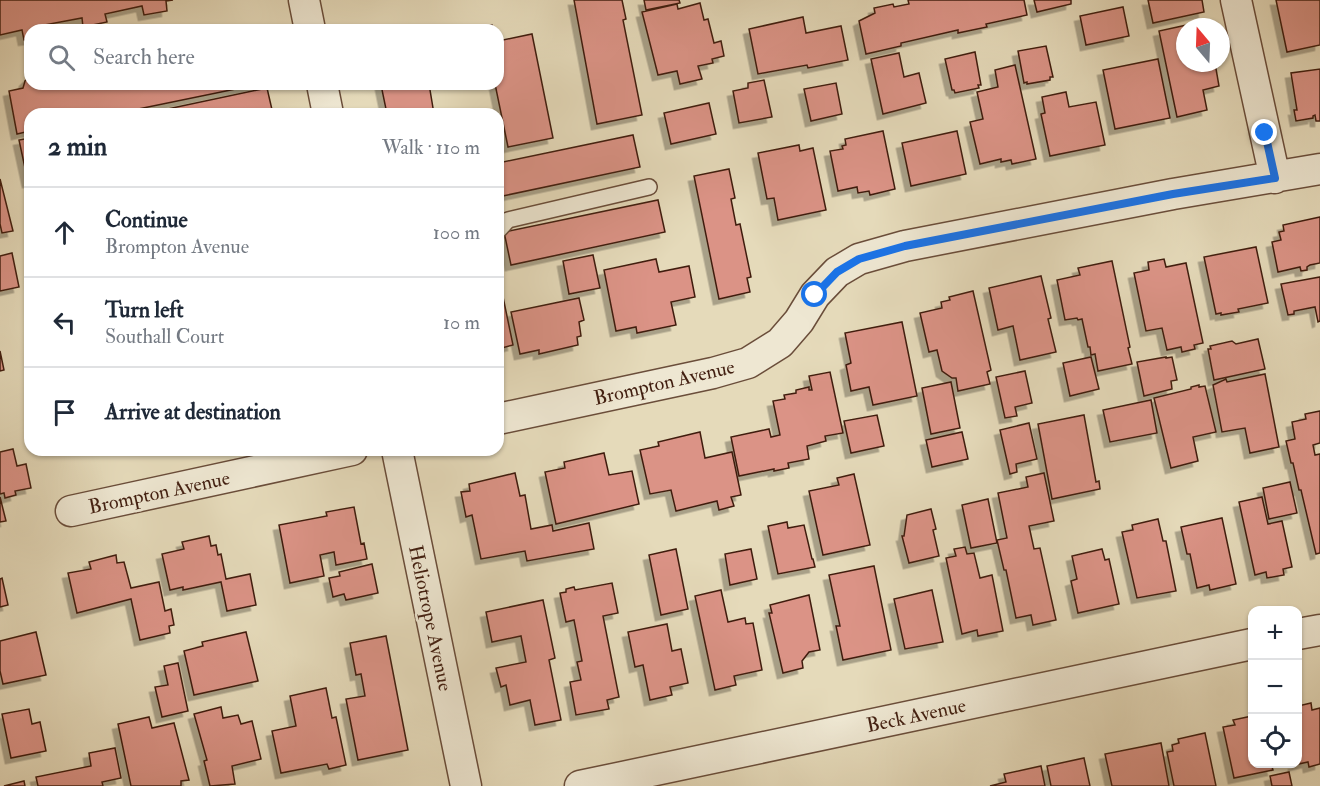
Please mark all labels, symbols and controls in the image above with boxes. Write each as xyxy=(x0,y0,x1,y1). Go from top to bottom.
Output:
north arrow xyxy=(1176,18,1230,72)
search box xyxy=(24,24,504,90)
icon: search xyxy=(45,41,78,74)
text: Search here xyxy=(93,43,195,71)
route end xyxy=(1251,119,1277,145)
text: 2 min xyxy=(48,131,107,163)
text: Walk · 110 m xyxy=(382,135,480,160)
text: Continue xyxy=(105,206,188,234)
icon: ahead xyxy=(48,216,81,249)
text: 100 m xyxy=(433,220,480,245)
text: Brompton Avenue xyxy=(105,234,249,259)
route start xyxy=(801,281,827,307)
text: Turn left xyxy=(105,296,184,324)
icon: left xyxy=(48,306,81,339)
text: 10 m xyxy=(443,310,480,335)
text: Southall Court xyxy=(105,324,224,349)
street label: Brompton Avenue xyxy=(591,354,737,412)
icon: arrive xyxy=(48,396,81,429)
text: Arrive at destination xyxy=(105,398,281,426)
street label: Brompton Avenue xyxy=(86,465,232,521)
street label: Heliotrope Avenue xyxy=(402,543,458,694)
map controls xyxy=(1248,606,1302,768)
button: + xyxy=(1248,606,1302,660)
button: − xyxy=(1248,660,1302,714)
street label: Beck Avenue xyxy=(864,693,968,738)
button: locate xyxy=(1248,714,1302,768)

